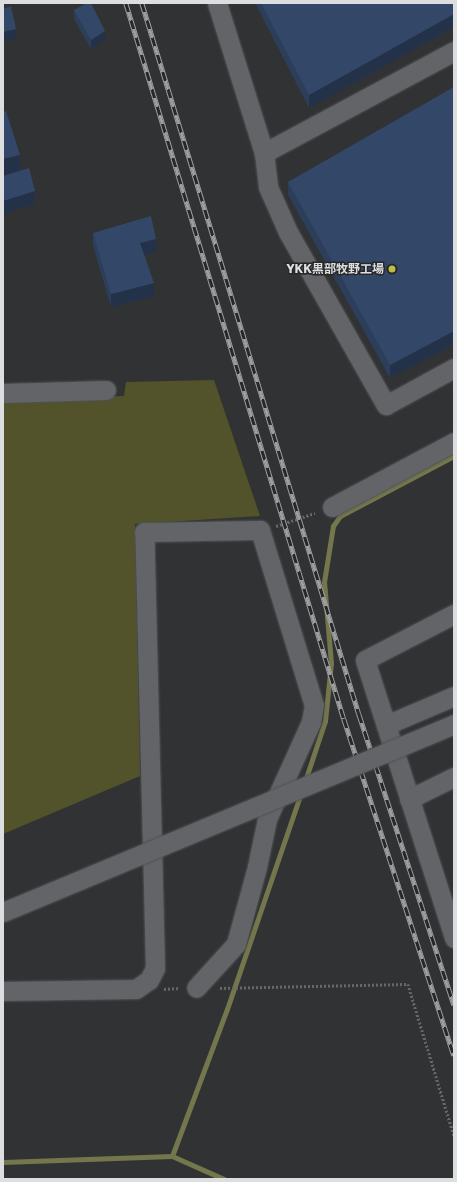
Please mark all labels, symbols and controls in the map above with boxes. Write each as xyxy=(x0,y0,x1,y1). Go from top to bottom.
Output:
place label: YKK黒部牧野工場 xyxy=(286,262,384,276)
marker: YKK黒部牧野工場 xyxy=(387,264,397,274)

